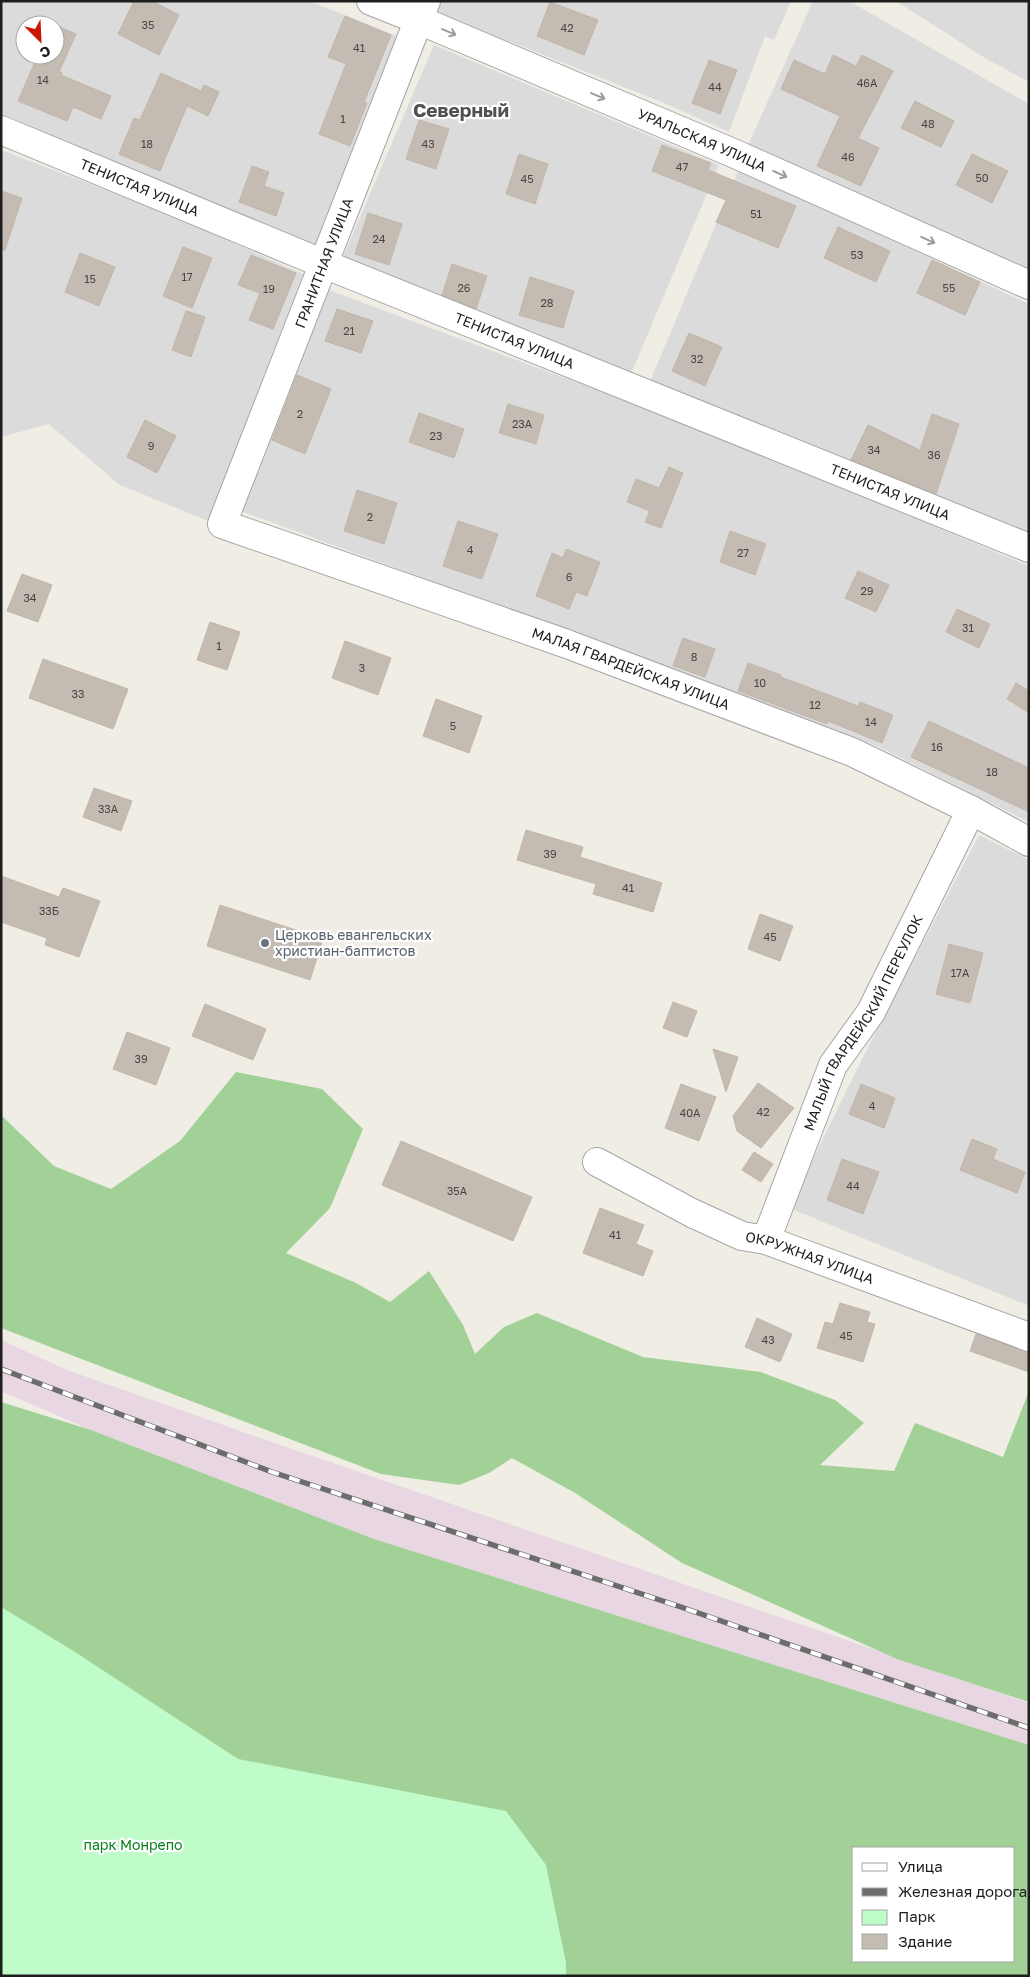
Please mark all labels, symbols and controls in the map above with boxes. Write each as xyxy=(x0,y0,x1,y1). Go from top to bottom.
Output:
north arrow xyxy=(15,15,65,65)
house number: 35 xyxy=(142,18,154,31)
house number: 42 xyxy=(560,21,574,34)
one-way arrow xyxy=(441,28,456,38)
house number: 41 xyxy=(353,41,365,54)
text: С xyxy=(37,43,53,62)
house number: 14 xyxy=(37,73,49,86)
house number: 46А xyxy=(857,76,878,89)
house number: 44 xyxy=(708,80,722,93)
one-way arrow xyxy=(590,92,605,101)
district label: Северный xyxy=(413,98,509,121)
street label: УРАЛЬСКАЯ УЛИЦА xyxy=(635,105,770,175)
house number: 1 xyxy=(340,112,346,125)
house number: 48 xyxy=(921,117,935,130)
house number: 18 xyxy=(141,137,153,150)
house number: 43 xyxy=(421,137,435,150)
house number: 46 xyxy=(841,150,855,163)
street label: ТЕНИСТАЯ УЛИЦА xyxy=(78,155,202,220)
house number: 47 xyxy=(676,160,688,173)
one-way arrow xyxy=(772,170,787,179)
house number: 50 xyxy=(975,171,989,184)
house number: 45 xyxy=(520,172,534,185)
street label: ГРАНИТНАЯ УЛИЦА xyxy=(291,195,356,330)
house number: 51 xyxy=(750,207,762,220)
house number: 24 xyxy=(372,232,386,245)
one-way arrow xyxy=(920,236,935,245)
house number: 53 xyxy=(851,248,863,261)
house number: 17 xyxy=(181,270,193,283)
house number: 15 xyxy=(84,272,96,285)
house number: 26 xyxy=(457,281,471,294)
house number: 55 xyxy=(943,281,955,294)
house number: 19 xyxy=(263,282,275,295)
house number: 28 xyxy=(540,296,554,309)
street label: ТЕНИСТАЯ УЛИЦА xyxy=(452,309,578,372)
house number: 21 xyxy=(343,324,355,337)
house number: 32 xyxy=(691,352,703,365)
house number: 2 xyxy=(297,407,303,420)
house number: 23А xyxy=(512,417,533,430)
house number: 23 xyxy=(430,429,442,442)
house number: 9 xyxy=(148,439,154,452)
house number: 34 xyxy=(867,443,881,456)
house number: 36 xyxy=(927,448,941,461)
street label: ТЕНИСТАЯ УЛИЦА xyxy=(828,460,953,524)
house number: 2 xyxy=(367,510,373,523)
house number: 4 xyxy=(467,543,474,556)
house number: 27 xyxy=(737,546,749,559)
house number: 6 xyxy=(566,570,573,583)
house number: 29 xyxy=(860,584,874,597)
house number: 34 xyxy=(23,591,37,604)
house number: 31 xyxy=(962,621,974,634)
street label: МАЛАЯ ГВАРДЕЙСКАЯ УЛИЦА xyxy=(530,623,733,713)
house number: 1 xyxy=(216,639,222,652)
house number: 8 xyxy=(691,650,698,663)
house number: 3 xyxy=(359,661,365,674)
house number: 10 xyxy=(754,676,766,689)
house number: 33 xyxy=(72,687,84,700)
house number: 12 xyxy=(809,698,821,711)
house number: 14 xyxy=(865,715,877,728)
house number: 5 xyxy=(450,719,456,732)
house number: 16 xyxy=(931,740,943,753)
house number: 18 xyxy=(986,765,998,778)
house number: 33А xyxy=(98,802,119,815)
house number: 39 xyxy=(543,847,557,860)
house number: 41 xyxy=(622,881,634,894)
house number: 33Б xyxy=(39,904,59,917)
street label: МАЛЫЙ ГВАРДЕЙСКИЙ ПЕРЕУЛОК xyxy=(800,911,926,1133)
place label: Церковь евангельских христиан-баптистов xyxy=(275,926,432,959)
house number: 45 xyxy=(763,930,777,943)
marker: Церковь евангельских христиан-баптистов xyxy=(259,937,271,949)
house number: 17А xyxy=(951,966,970,979)
house number: 39 xyxy=(134,1052,148,1065)
house number: 4 xyxy=(869,1099,876,1112)
house number: 42 xyxy=(756,1105,770,1118)
house number: 40А xyxy=(680,1106,701,1119)
house number: 44 xyxy=(846,1179,860,1192)
house number: 35А xyxy=(447,1184,468,1197)
house number: 41 xyxy=(609,1228,621,1241)
street label: ОКРУЖНАЯ УЛИЦА xyxy=(744,1228,877,1287)
house number: 45 xyxy=(839,1329,853,1342)
house number: 43 xyxy=(761,1333,775,1346)
park label: парк Монрепо xyxy=(84,1836,182,1853)
legend xyxy=(852,1847,1015,1962)
text: Улица xyxy=(898,1857,943,1875)
text: Железная дорога xyxy=(898,1882,1027,1900)
text: Парк xyxy=(898,1907,936,1925)
text: Здание xyxy=(898,1932,952,1950)

